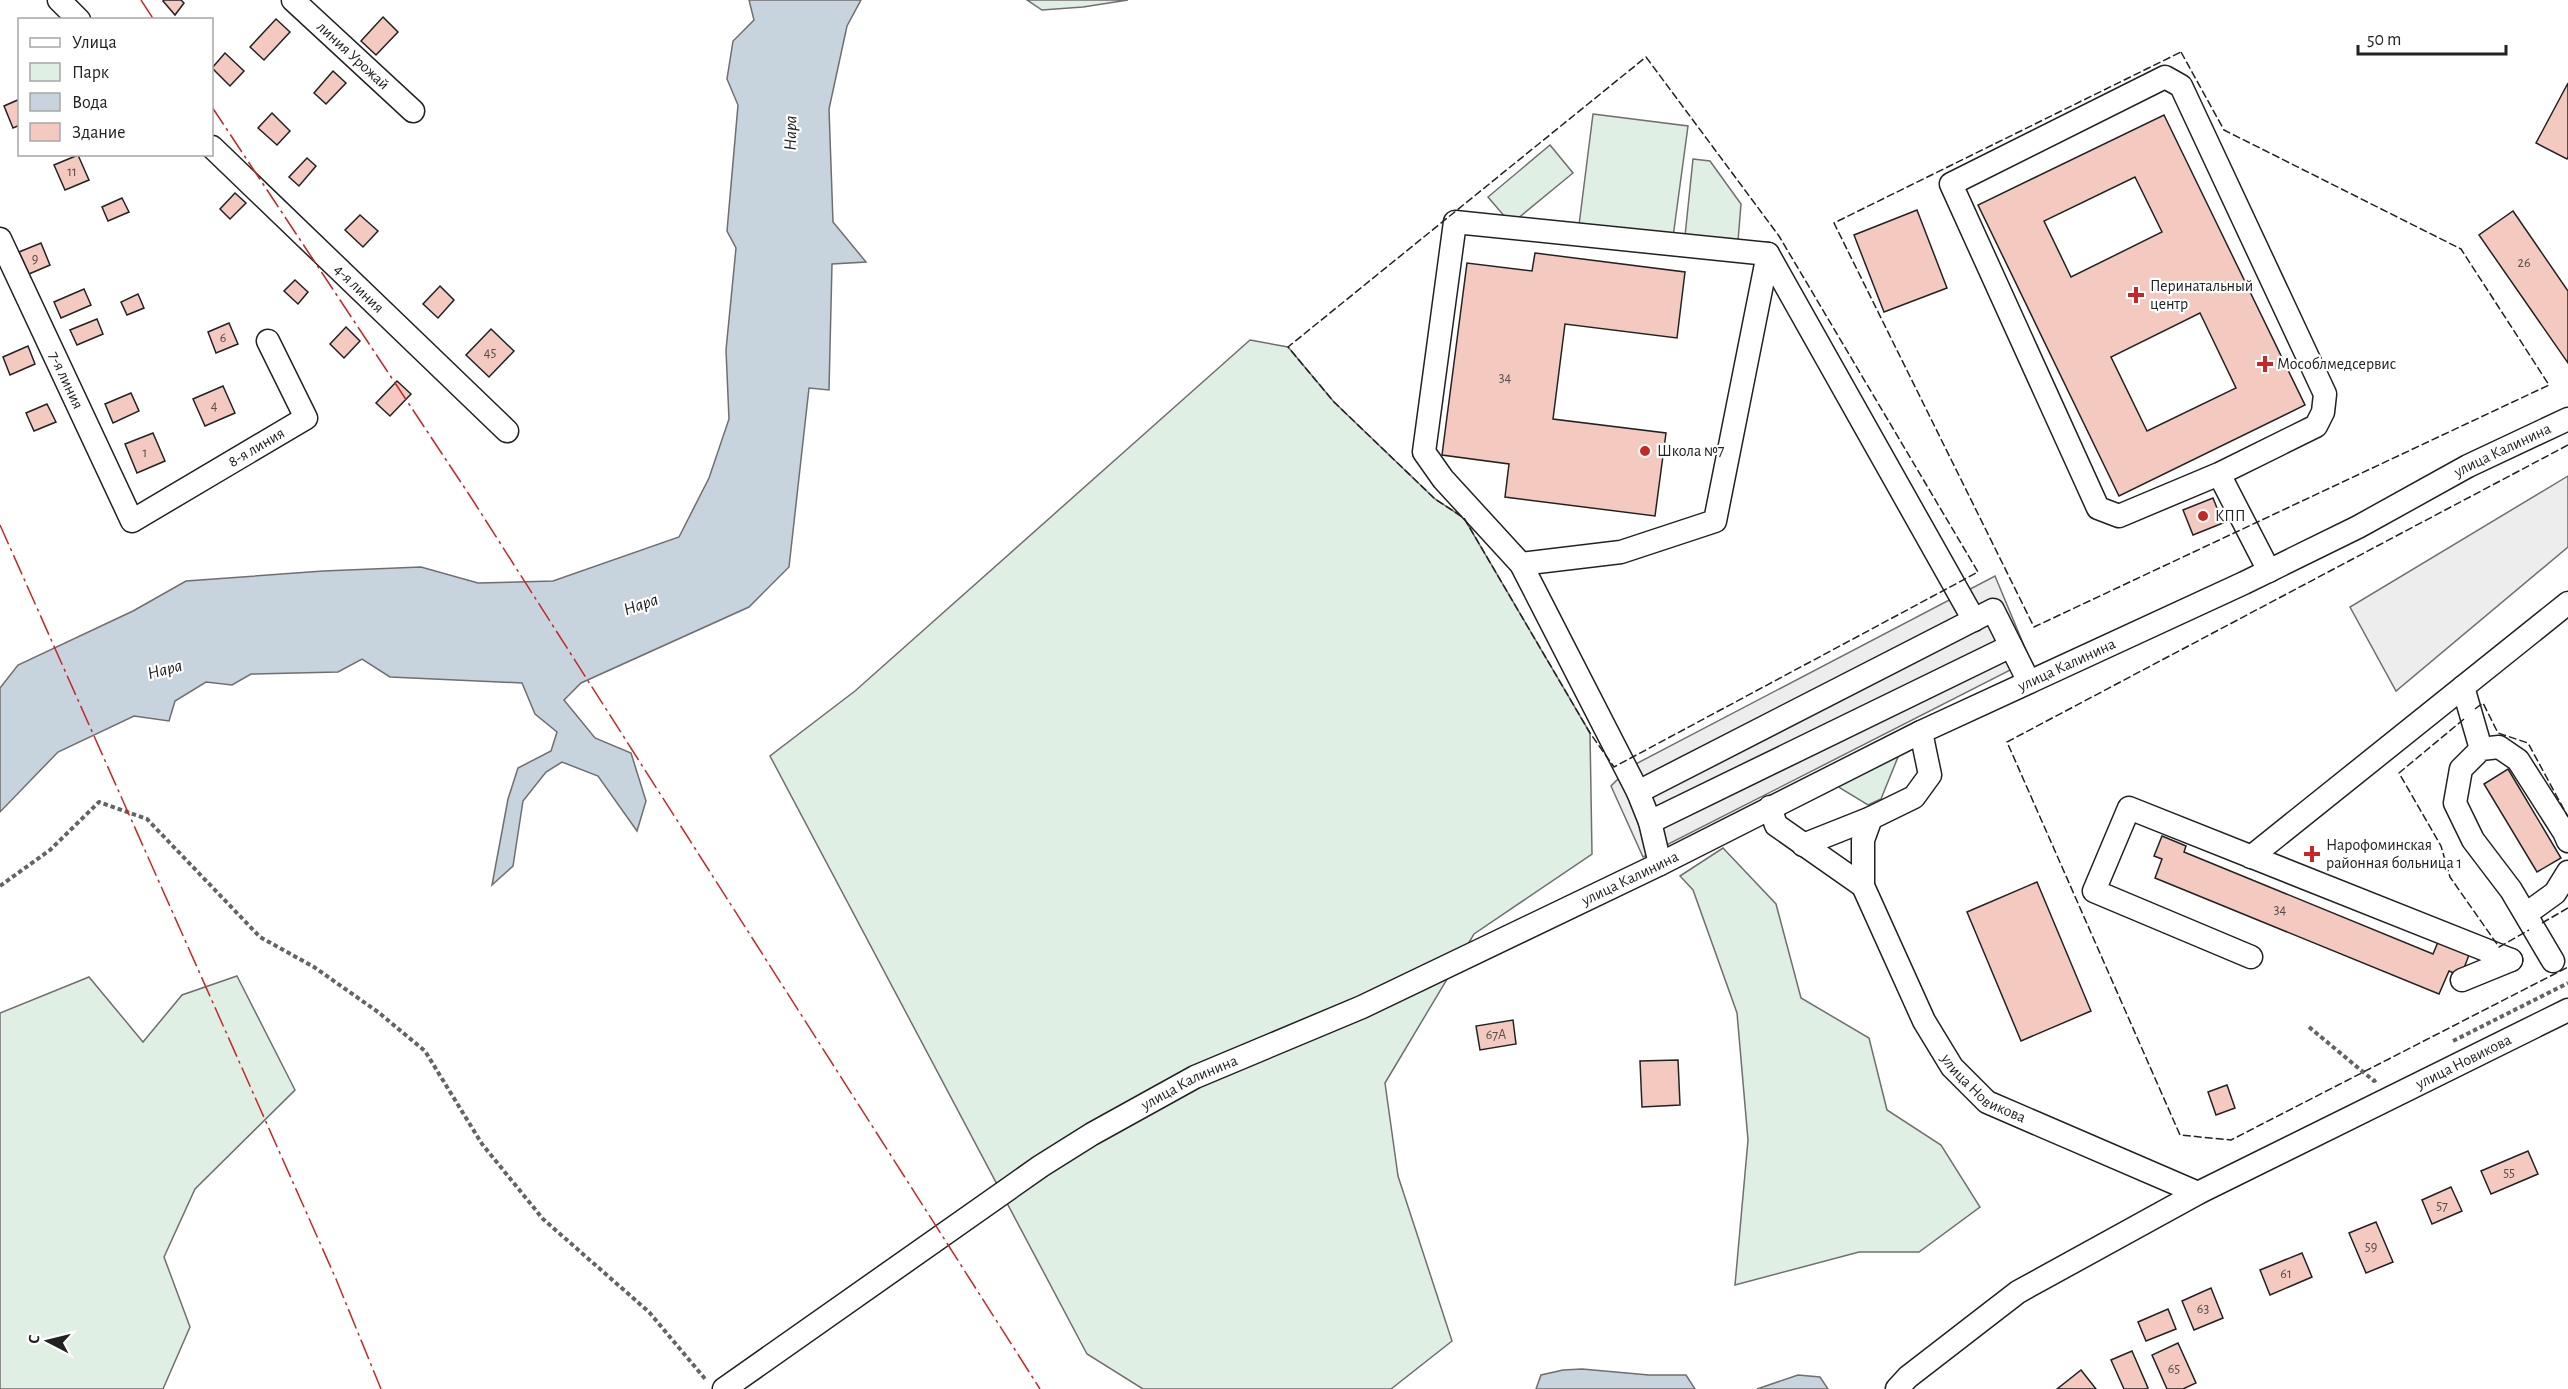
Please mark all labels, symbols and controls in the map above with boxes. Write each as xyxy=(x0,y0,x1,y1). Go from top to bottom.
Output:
legend xyxy=(18,18,213,156)
scale bar xyxy=(2358,18,2506,56)
street label: линия Урожай xyxy=(314,19,392,93)
text: 50 m xyxy=(2367,31,2401,49)
text: Улица xyxy=(72,34,117,52)
text: Парк xyxy=(72,64,110,82)
text: Вода xyxy=(72,94,108,112)
water label: Нара xyxy=(782,115,800,151)
text: Здание xyxy=(72,124,126,142)
house number: 11 xyxy=(67,165,77,179)
house number: 9 xyxy=(32,252,38,266)
house number: 26 xyxy=(2518,256,2530,270)
street label: 4-я линия xyxy=(331,261,387,316)
place label: Перинатальный центр xyxy=(2150,278,2253,312)
marker: Перинатальный центр xyxy=(2127,286,2145,304)
house number: 6 xyxy=(220,331,226,345)
house number: 45 xyxy=(484,346,496,360)
street label: 7-я линия xyxy=(46,349,86,411)
place label: Мособлмедсервис xyxy=(2277,356,2396,372)
marker: Мособлмедсервис xyxy=(2258,357,2272,371)
house number: 34 xyxy=(1499,371,1512,385)
house number: 4 xyxy=(211,399,218,413)
street label: улица Калинина xyxy=(2450,420,2553,482)
street label: 8-я линия xyxy=(226,425,287,470)
place label: Школа №7 xyxy=(1657,443,1725,459)
marker: Школа №7 xyxy=(1638,444,1652,458)
house number: 1 xyxy=(143,446,147,460)
place label: КПП xyxy=(2215,508,2246,524)
marker: КПП xyxy=(2196,509,2210,523)
water label: Нара xyxy=(621,591,661,619)
street label: улица Калинина xyxy=(2015,635,2118,695)
water label: Нара xyxy=(146,657,184,683)
place label: Нарофоминская районная больница 1 xyxy=(2326,837,2462,871)
marker: Нарофоминская районная больница 1 xyxy=(2303,845,2321,863)
street label: улица Калинина xyxy=(1578,848,1681,910)
house number: 34 xyxy=(2274,903,2287,917)
house number: 67А xyxy=(1486,1028,1506,1042)
street label: улица Новикова xyxy=(2412,1031,2514,1093)
street label: улица Новикова xyxy=(1937,1050,2028,1126)
street label: улица Калинина xyxy=(1138,1052,1240,1115)
house number: 55 xyxy=(2503,1166,2515,1180)
house number: 57 xyxy=(2436,1199,2448,1213)
house number: 59 xyxy=(2365,1240,2377,1254)
house number: 61 xyxy=(2280,1267,2292,1281)
house number: 63 xyxy=(2197,1302,2209,1316)
north arrow xyxy=(18,1311,78,1371)
text: С xyxy=(26,1334,43,1345)
house number: 65 xyxy=(2168,1362,2180,1376)

